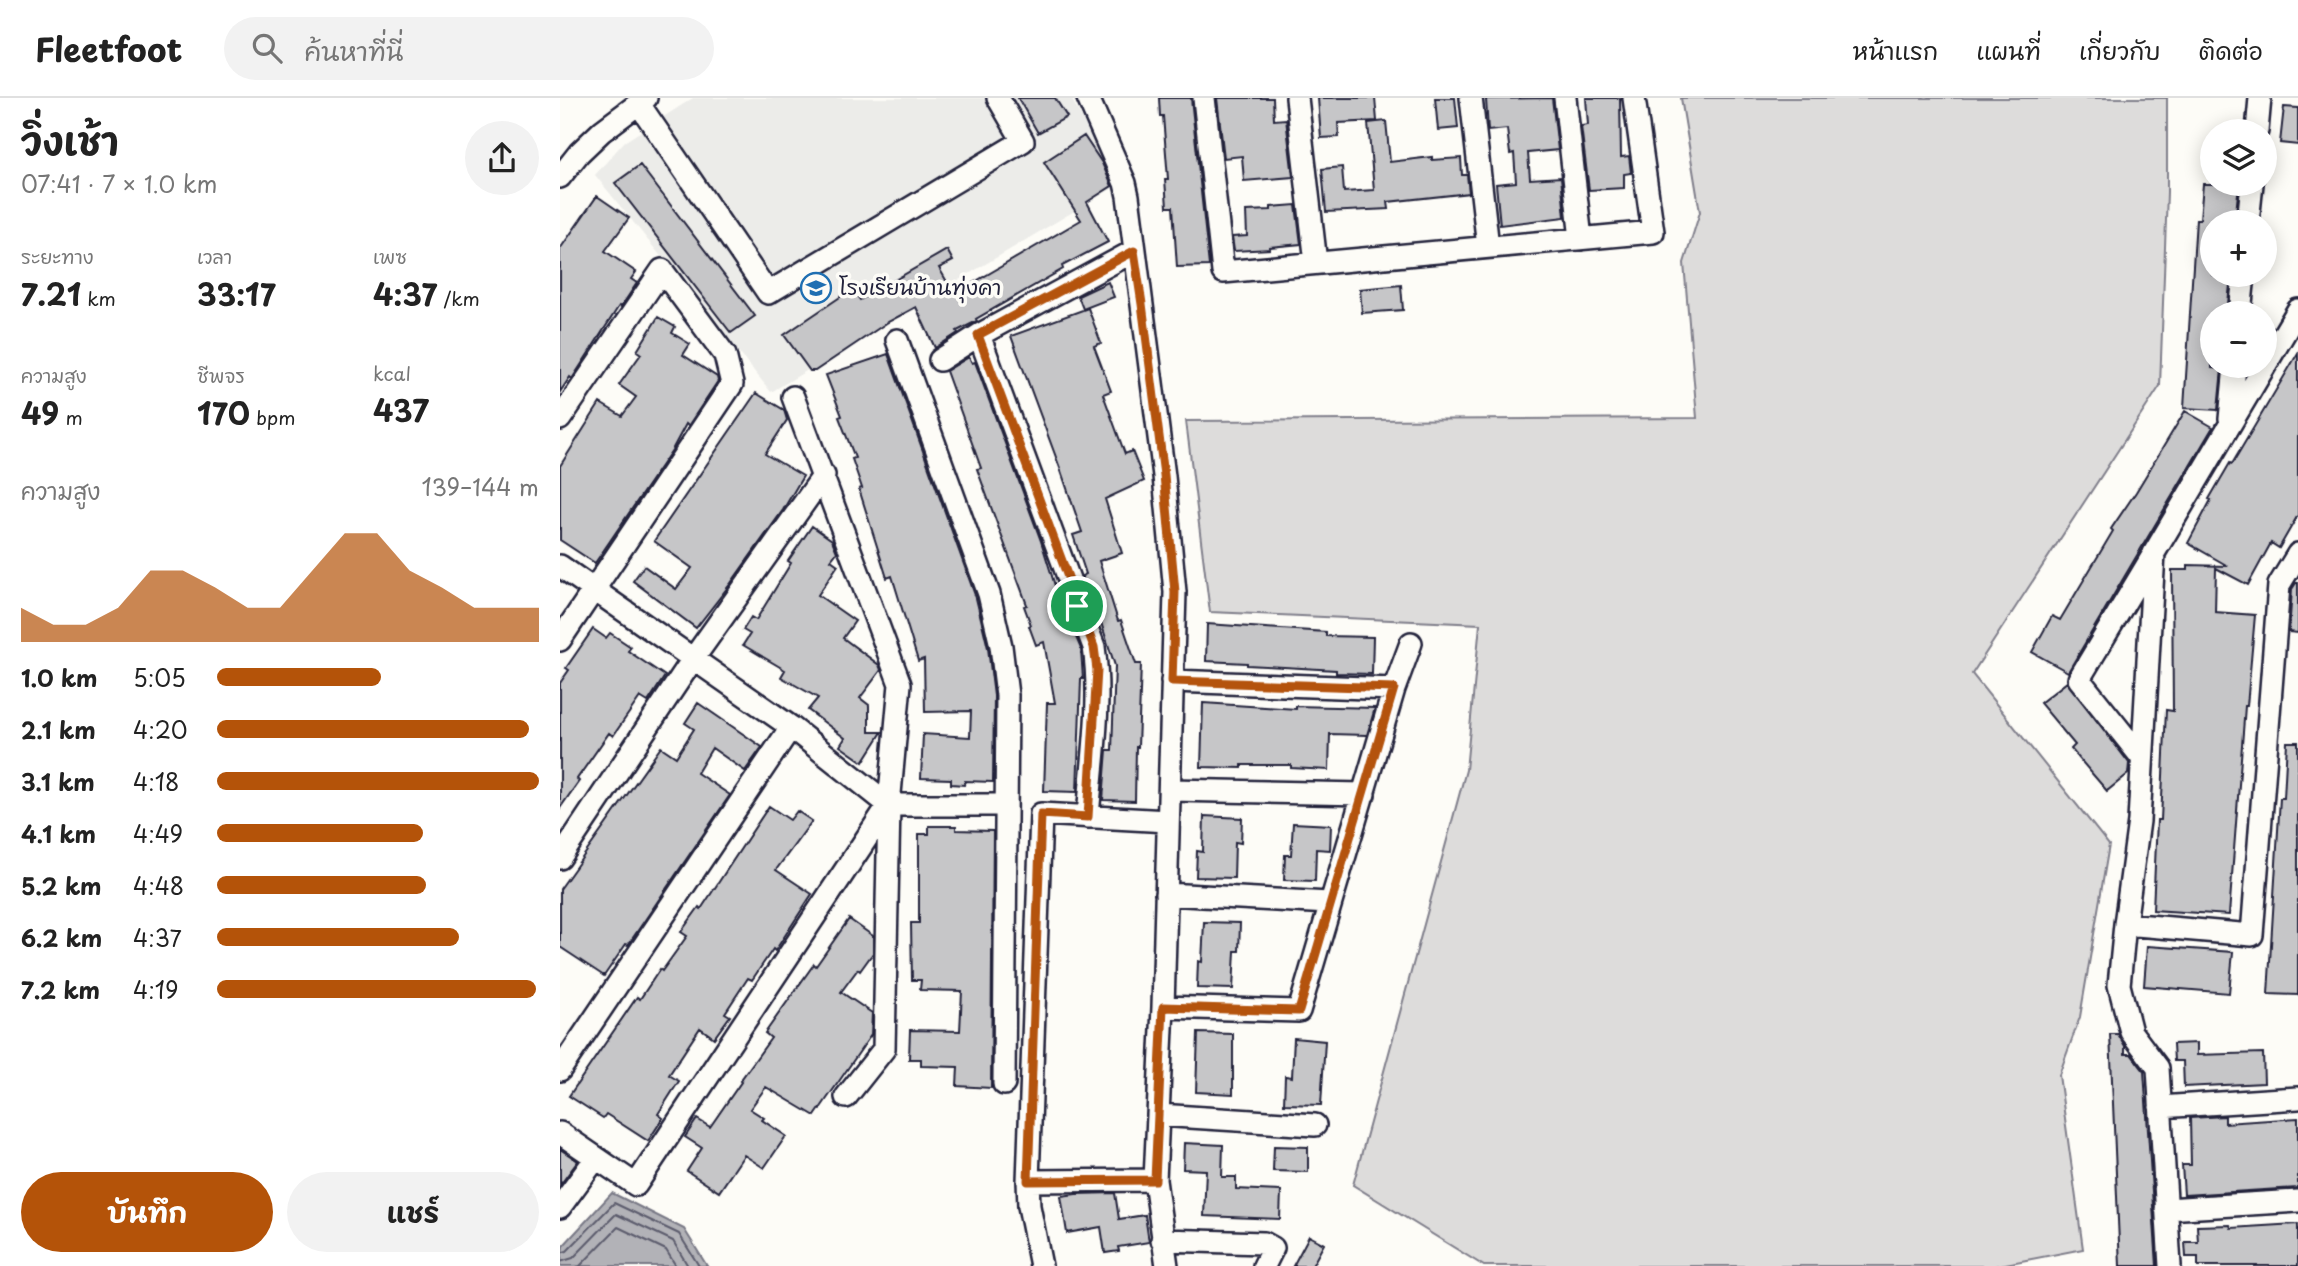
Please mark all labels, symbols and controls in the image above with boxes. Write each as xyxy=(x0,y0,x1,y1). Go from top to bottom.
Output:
search box xyxy=(224,17,714,80)
text: Fleetfoot xyxy=(35,23,182,73)
icon: search xyxy=(248,29,286,67)
text: ค้นหาที่นี่ xyxy=(304,31,403,70)
text: หน้าแรก xyxy=(1853,32,1938,68)
text: แผนที่ xyxy=(1976,32,2041,68)
text: เกี่ยวกับ xyxy=(2079,32,2161,68)
text: ติดต่อ xyxy=(2199,32,2263,68)
text: วิ่งเช้า xyxy=(21,111,119,168)
map controls xyxy=(2200,119,2277,378)
button: layers xyxy=(2200,119,2277,196)
button: share xyxy=(465,121,539,195)
text: 07:41 · 7 × 1.0 km xyxy=(21,166,217,201)
button: + xyxy=(2200,210,2277,287)
text: ระยะทาง xyxy=(21,242,94,270)
text: เวลา xyxy=(197,242,232,270)
text: เพซ xyxy=(373,242,407,270)
place label: โรงเรียนบ้านทุ่งคา xyxy=(839,270,1001,304)
text: 7.21 xyxy=(21,271,81,316)
text: 33:17 xyxy=(197,271,276,316)
text: 4:37 xyxy=(373,271,437,316)
school or university icon: โรงเรียนบ้านทุ่งคา xyxy=(799,271,833,305)
text: km xyxy=(81,284,116,312)
text: /km xyxy=(437,284,480,312)
button: − xyxy=(2200,301,2277,378)
text: kcal xyxy=(373,359,411,387)
text: ความสูง xyxy=(21,361,87,389)
text: ชีพจร xyxy=(197,361,245,389)
text: 437 xyxy=(373,387,429,432)
text: 49 xyxy=(21,390,59,435)
text: 170 xyxy=(197,390,250,435)
text: m xyxy=(59,403,83,431)
text: bpm xyxy=(250,403,296,431)
text: 139–144 m xyxy=(421,469,539,504)
text: ความสูง xyxy=(21,473,100,508)
pin xyxy=(1047,576,1107,636)
icon: arrive xyxy=(1058,587,1096,625)
text: 1.0 km xyxy=(21,660,98,695)
text: 5:05 xyxy=(133,660,186,695)
text: 2.1 km xyxy=(21,712,96,747)
text: 4:20 xyxy=(133,712,188,747)
text: 3.1 km xyxy=(21,764,95,799)
text: 4:18 xyxy=(133,764,179,799)
text: 4.1 km xyxy=(21,816,96,851)
text: 4:49 xyxy=(133,816,183,851)
text: 5.2 km xyxy=(21,868,102,903)
text: 4:48 xyxy=(133,868,184,903)
text: 6.2 km xyxy=(21,920,102,955)
text: 4:37 xyxy=(133,920,182,955)
text: 7.2 km xyxy=(21,972,100,1007)
text: 4:19 xyxy=(133,972,179,1007)
button: บันทึก xyxy=(21,1172,273,1252)
button: แชร์ xyxy=(287,1172,539,1252)

